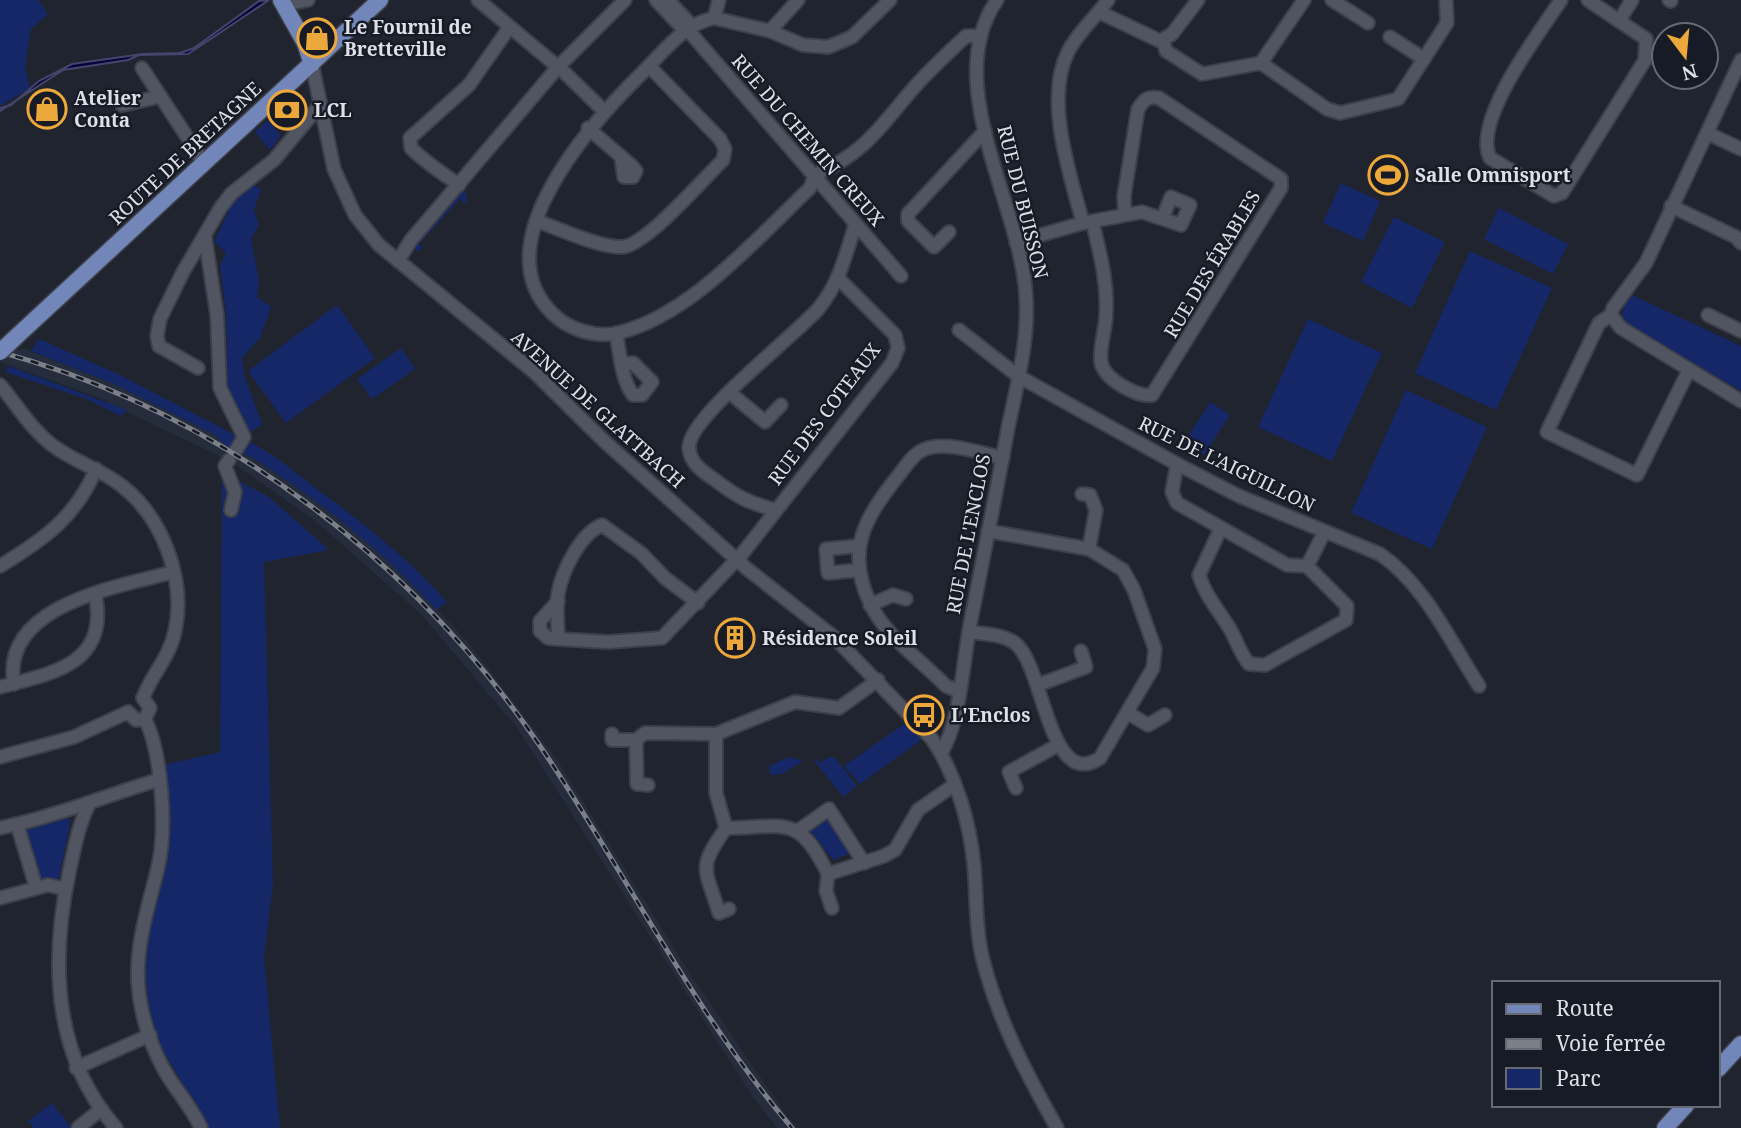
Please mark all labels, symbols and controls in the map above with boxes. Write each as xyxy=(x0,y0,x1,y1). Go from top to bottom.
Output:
place label: Le Fournil de Bretteville xyxy=(344,14,472,62)
shop icon: Le Fournil de Bretteville xyxy=(296,17,338,59)
north arrow xyxy=(1650,21,1720,91)
street label: RUE DU CHEMIN CREUX xyxy=(726,48,890,232)
text: N xyxy=(1679,58,1700,87)
street label: ROUTE DE BRETAGNE xyxy=(103,76,267,230)
place label: Atelier Conta xyxy=(74,85,141,133)
shop icon: Atelier Conta xyxy=(26,88,68,130)
bank icon: LCL xyxy=(266,89,308,131)
place label: LCL xyxy=(314,97,352,123)
street label: RUE DU BUISSON xyxy=(991,123,1055,281)
sports icon: Salle Omnisport xyxy=(1367,154,1409,196)
place label: Salle Omnisport xyxy=(1415,162,1571,188)
street label: RUE DES ÉRABLES xyxy=(1158,185,1266,343)
street label: AVENUE DE GLATTBACH xyxy=(506,324,690,494)
street label: RUE DES COTEAUX xyxy=(762,337,886,490)
street label: RUE DE L'AIGUILLON xyxy=(1134,410,1320,518)
street label: RUE DE L'ENCLOS xyxy=(940,452,996,616)
building icon: Résidence Soleil xyxy=(714,617,756,659)
place label: Résidence Soleil xyxy=(762,625,918,651)
bus stop icon: L'Enclos xyxy=(903,694,945,736)
place label: L'Enclos xyxy=(951,702,1030,728)
legend xyxy=(1492,981,1720,1107)
text: Route xyxy=(1556,994,1614,1022)
text: Voie ferrée xyxy=(1556,1029,1666,1057)
text: Parc xyxy=(1556,1064,1601,1092)

